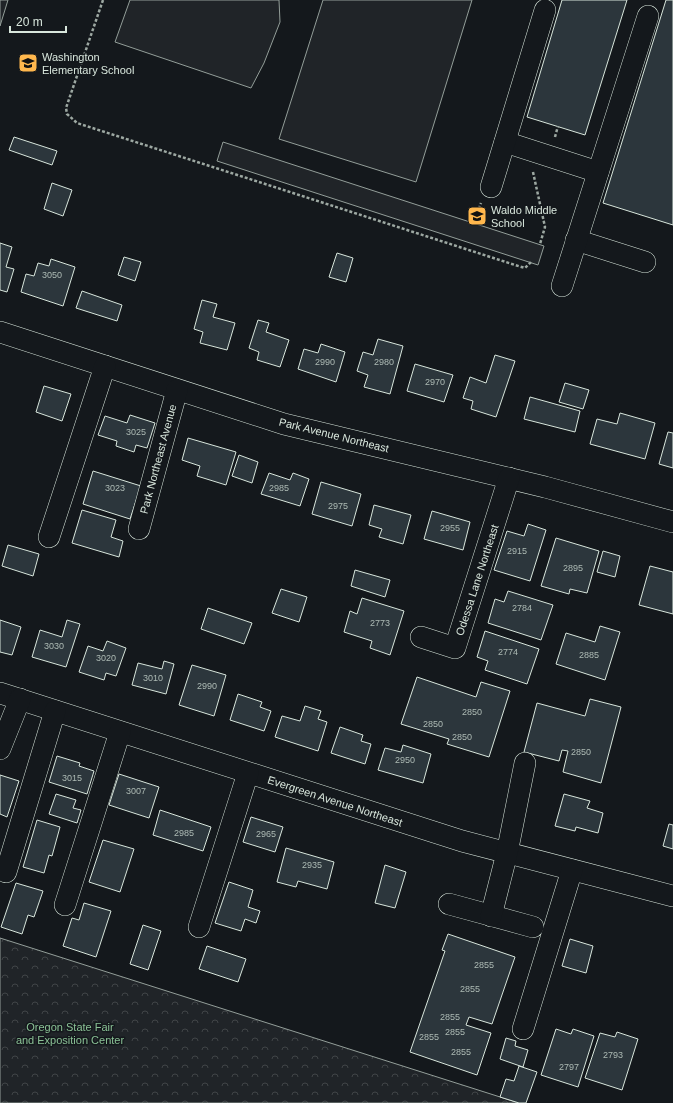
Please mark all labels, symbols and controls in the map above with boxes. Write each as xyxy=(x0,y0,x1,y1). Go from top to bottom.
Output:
scale bar xyxy=(10,8,66,34)
text: 20 m xyxy=(16,15,43,29)
place label: Washington Elementary School xyxy=(42,51,134,76)
school or university icon: Washington Elementary School xyxy=(17,52,39,74)
place label: Waldo Middle School xyxy=(491,204,557,229)
school or university icon: Waldo Middle School xyxy=(466,205,488,227)
house number: 3050 xyxy=(42,270,62,280)
house number: 2990 xyxy=(315,357,335,367)
house number: 2980 xyxy=(374,357,394,367)
house number: 2970 xyxy=(425,377,445,387)
street label: Park Northeast Avenue xyxy=(138,403,178,515)
street label: Park Avenue Northeast xyxy=(278,416,390,454)
house number: 3025 xyxy=(126,427,146,437)
house number: 3023 xyxy=(105,483,125,493)
house number: 2985 xyxy=(269,483,289,493)
house number: 2975 xyxy=(328,501,348,511)
house number: 2955 xyxy=(440,523,460,533)
street label: Odessa Lane Northeast xyxy=(453,523,501,637)
house number: 2915 xyxy=(507,546,527,556)
house number: 2895 xyxy=(563,563,583,573)
house number: 2784 xyxy=(512,603,532,613)
house number: 2773 xyxy=(370,618,390,628)
house number: 3030 xyxy=(44,641,64,651)
house number: 2774 xyxy=(498,647,518,657)
house number: 2885 xyxy=(579,650,599,660)
house number: 3020 xyxy=(96,653,116,663)
house number: 3010 xyxy=(143,673,163,683)
house number: 2990 xyxy=(197,681,217,691)
house number: 2850 xyxy=(462,707,482,717)
house number: 2850 xyxy=(423,719,443,729)
house number: 2850 xyxy=(452,732,472,742)
house number: 2850 xyxy=(571,747,591,757)
house number: 2950 xyxy=(395,755,415,765)
house number: 3015 xyxy=(62,773,82,783)
street label: Evergreen Avenue Northeast xyxy=(266,773,404,829)
house number: 3007 xyxy=(126,786,146,796)
house number: 2985 xyxy=(174,828,194,838)
house number: 2965 xyxy=(256,829,276,839)
house number: 2935 xyxy=(302,860,322,870)
house number: 2855 xyxy=(474,960,494,970)
house number: 2855 xyxy=(460,984,480,994)
house number: 2855 xyxy=(440,1012,460,1022)
park label: Oregon State Fair and Exposition Center xyxy=(16,1021,124,1046)
house number: 2855 xyxy=(445,1027,465,1037)
house number: 2855 xyxy=(419,1032,439,1042)
house number: 2855 xyxy=(451,1047,471,1057)
house number: 2793 xyxy=(603,1050,623,1060)
house number: 2797 xyxy=(559,1062,579,1072)

